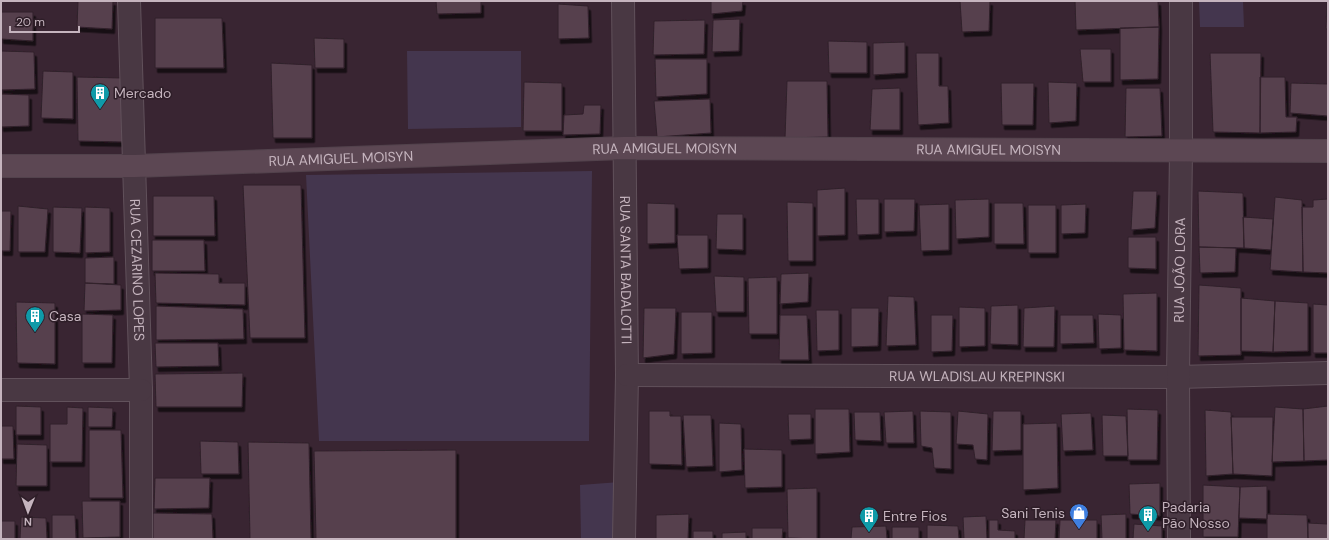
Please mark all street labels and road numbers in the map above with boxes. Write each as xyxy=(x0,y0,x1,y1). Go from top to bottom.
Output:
street label: RUA AMIGUEL MOISYN xyxy=(592,139,737,158)
street label: RUA AMIGUEL MOISYN xyxy=(916,140,1061,159)
street label: RUA AMIGUEL MOISYN xyxy=(268,147,414,170)
street label: RUA SANTA BADALOTTI xyxy=(616,196,636,344)
street label: RUA CEZARINO LOPES xyxy=(126,198,148,341)
street label: RUA JOÃO LORA xyxy=(1170,217,1189,323)
street label: RUA WLADISLAU KREPINSKI xyxy=(889,367,1065,386)

